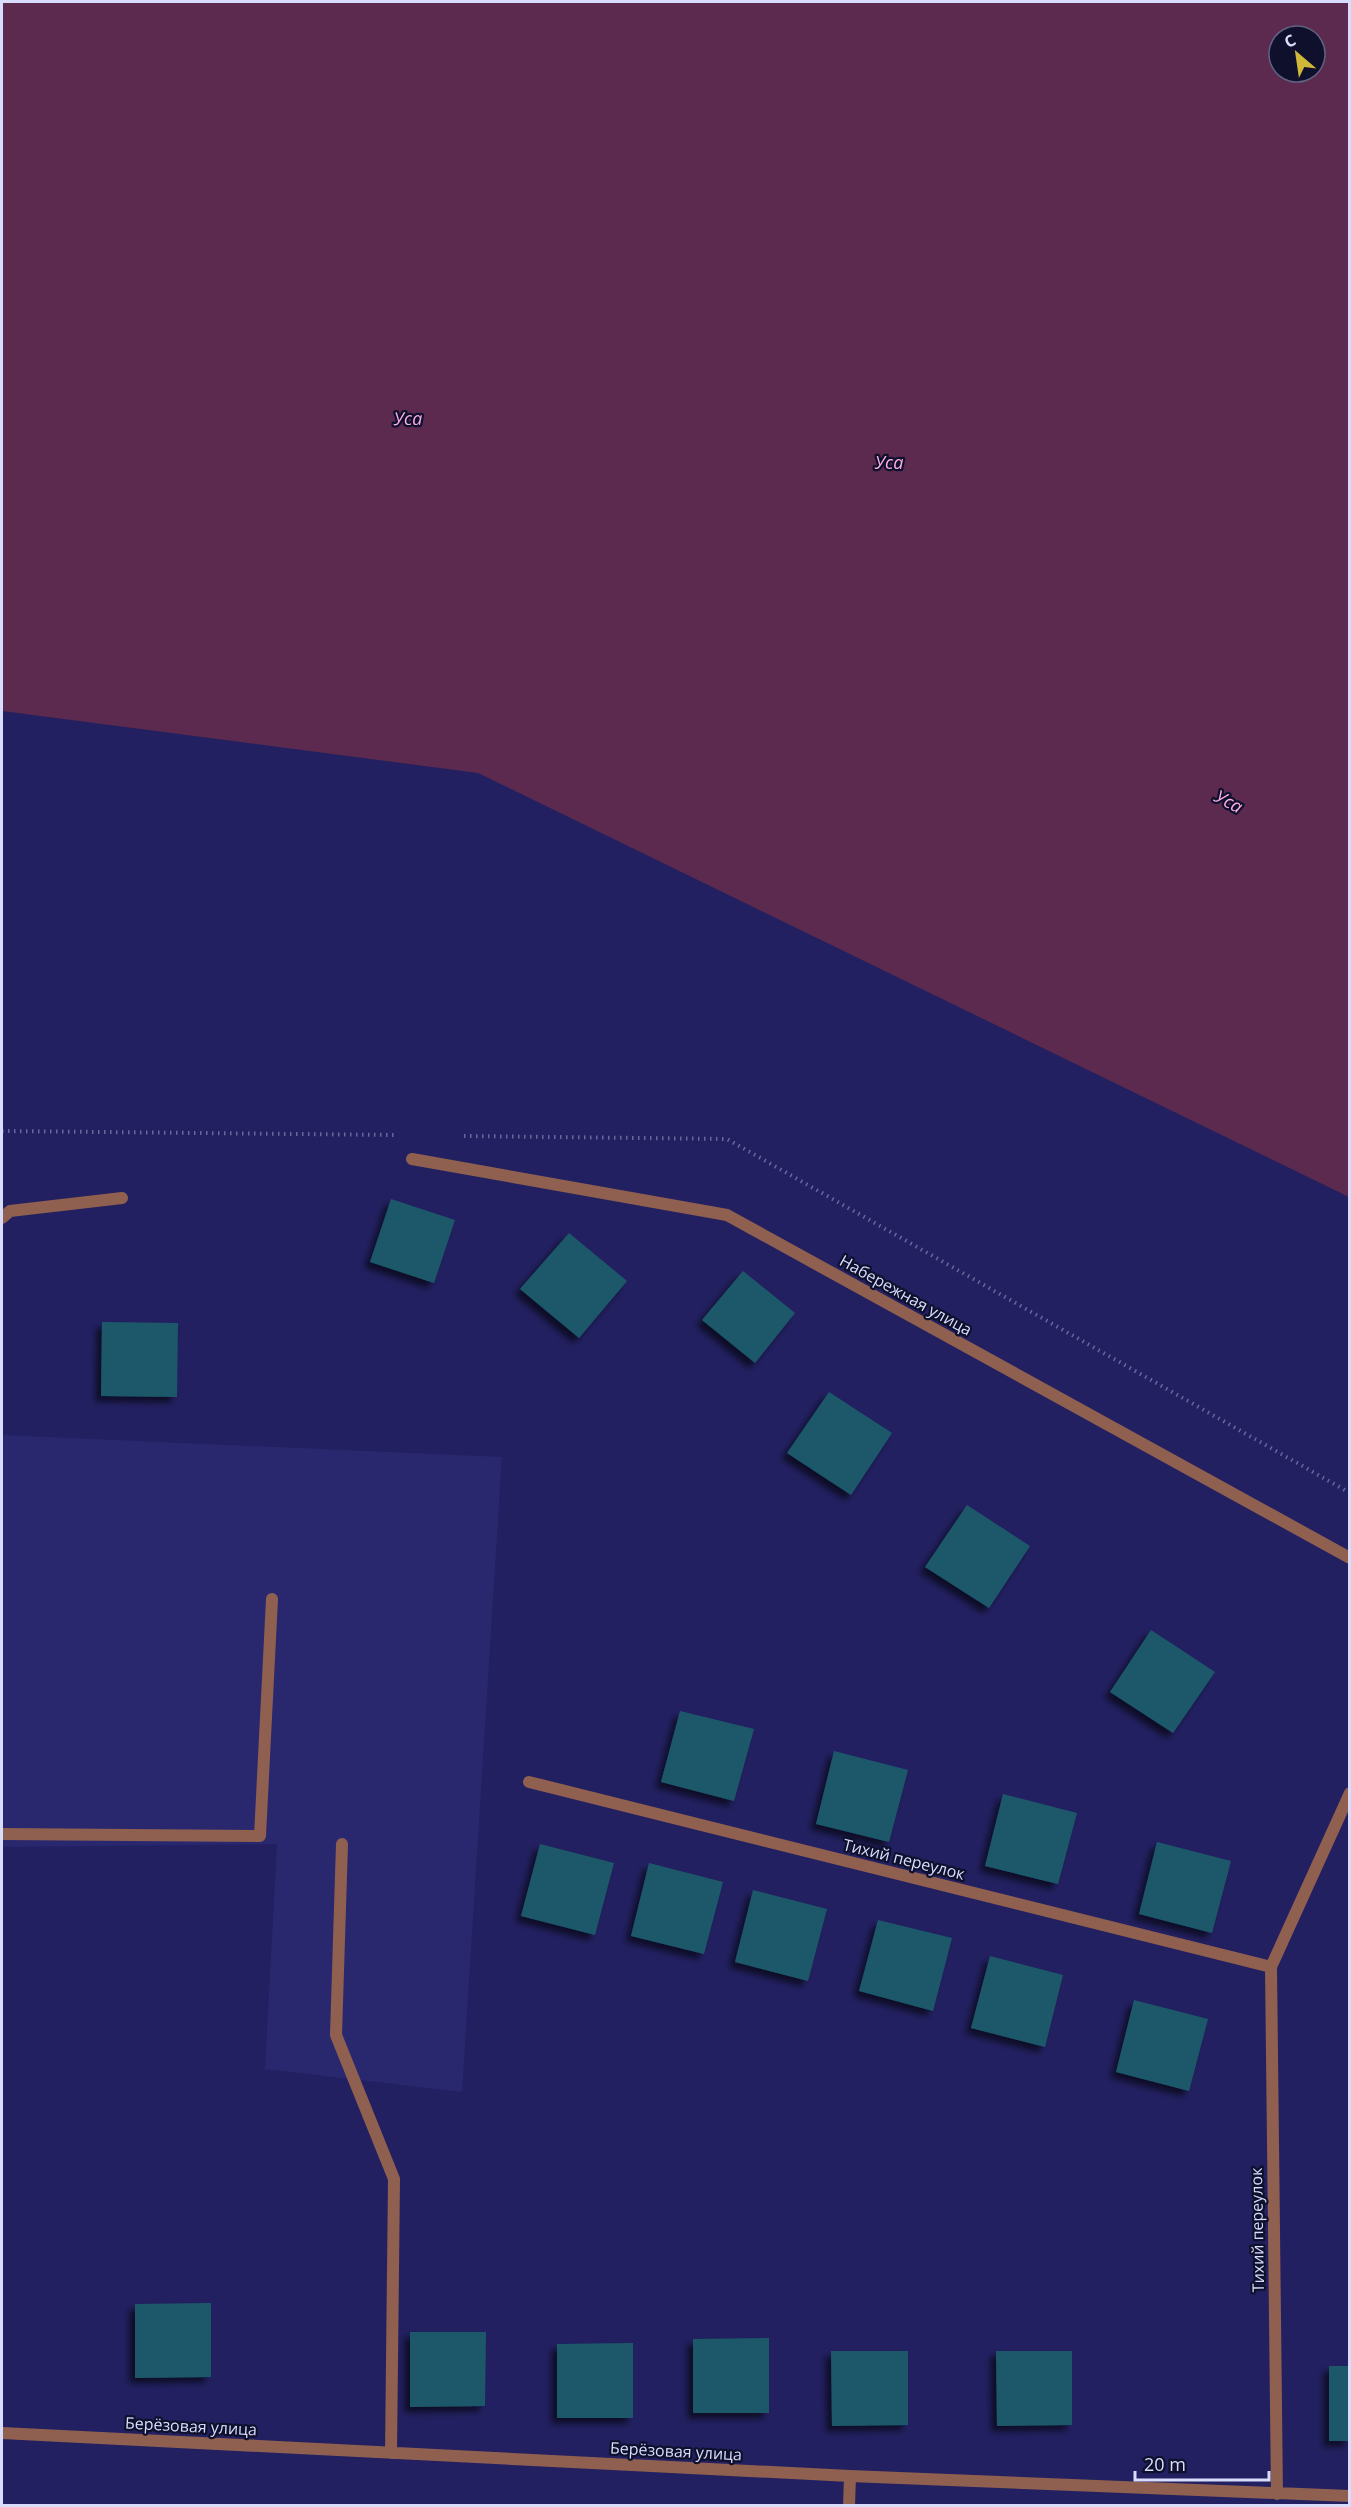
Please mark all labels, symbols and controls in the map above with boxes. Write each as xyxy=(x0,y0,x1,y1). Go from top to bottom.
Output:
north arrow xyxy=(1267,24,1327,84)
text: С xyxy=(1280,29,1300,53)
water label: Уса xyxy=(392,406,423,430)
water label: Уса xyxy=(874,450,903,474)
water label: Уса xyxy=(1210,783,1247,818)
street label: Набережная улица xyxy=(836,1250,976,1340)
street label: Тихий переулок xyxy=(841,1833,968,1885)
street label: Тихий переулок xyxy=(1245,2167,1269,2292)
street label: Берёзовая улица xyxy=(124,2412,258,2440)
street label: Берёзовая улица xyxy=(609,2437,743,2465)
scale bar xyxy=(1135,2444,1268,2482)
text: 20 m xyxy=(1144,2452,1186,2476)

